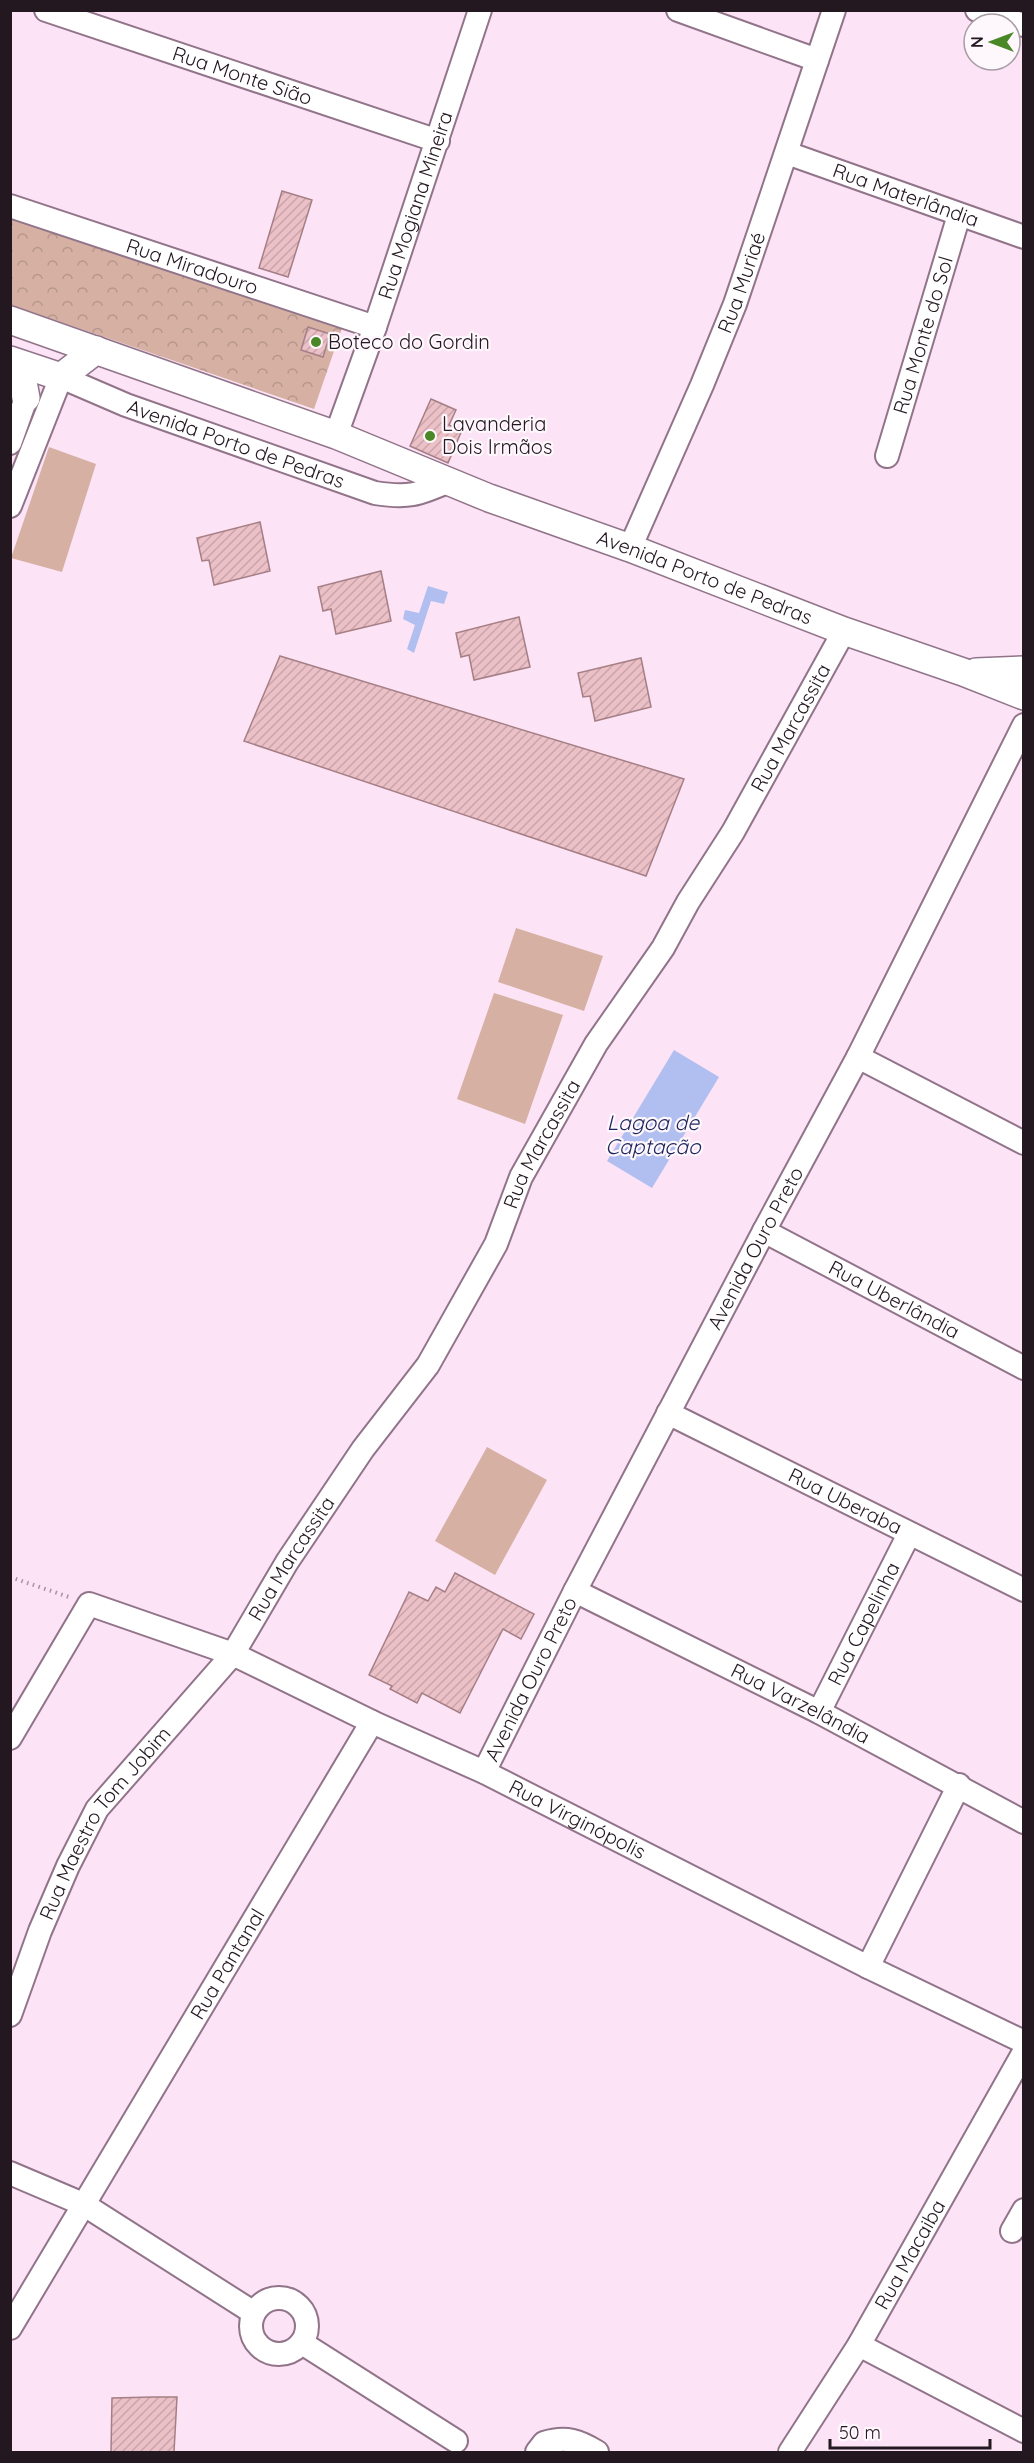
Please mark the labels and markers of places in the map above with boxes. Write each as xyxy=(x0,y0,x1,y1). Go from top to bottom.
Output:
place label: Boteco do Gordin xyxy=(328,329,490,354)
marker: Boteco do Gordin xyxy=(309,335,323,349)
place label: Lavanderia Dois Irmãos xyxy=(442,411,552,459)
marker: Lavanderia Dois Irmãos xyxy=(423,429,437,443)

